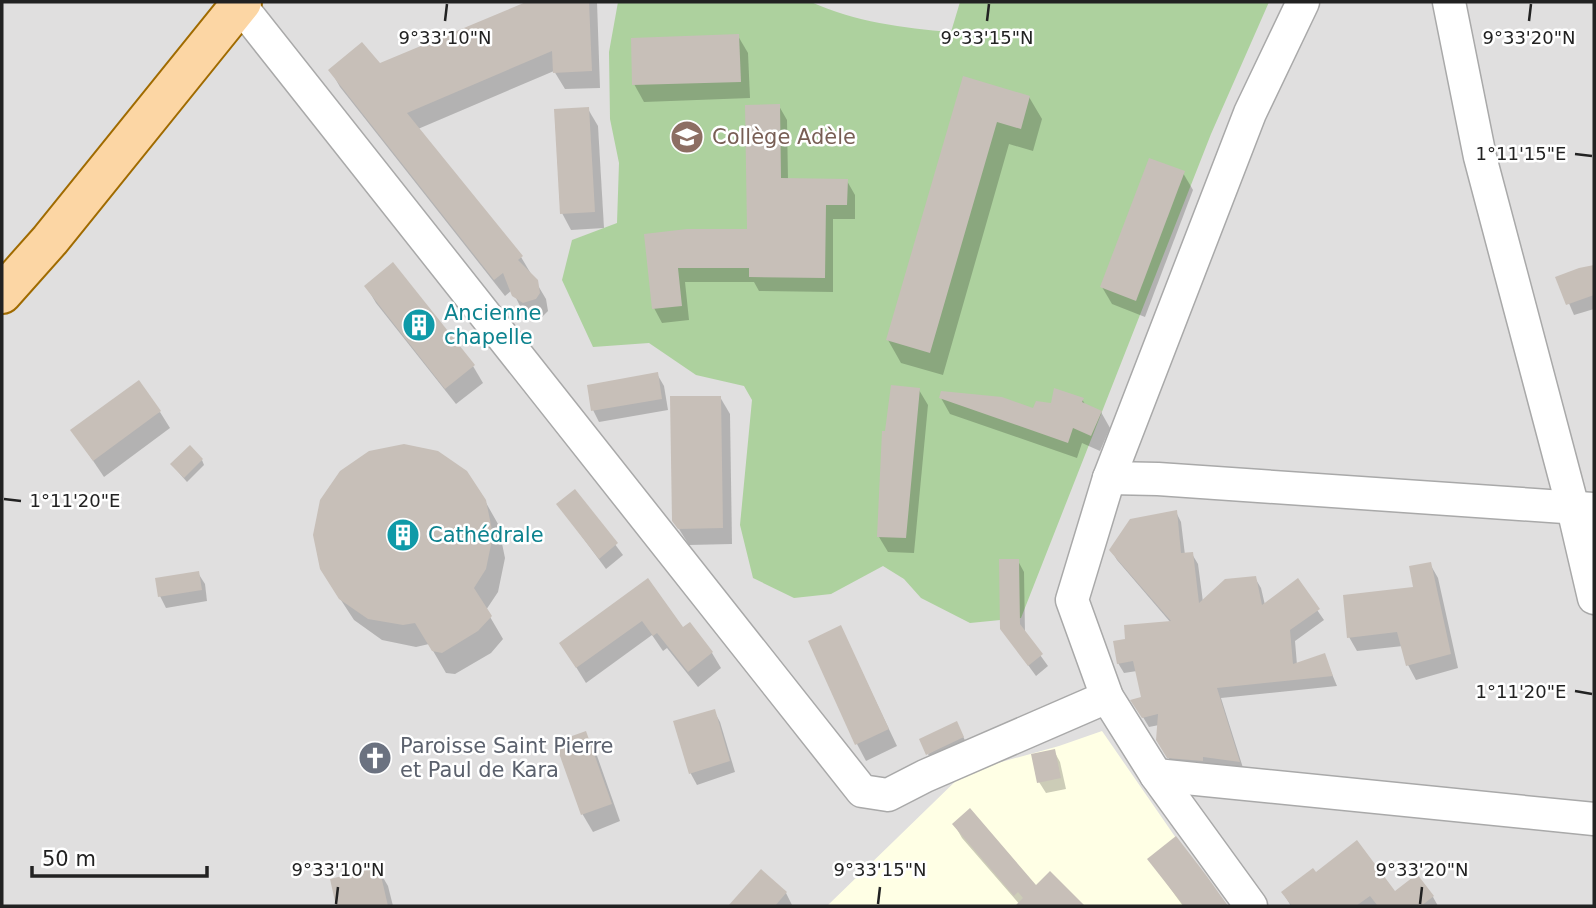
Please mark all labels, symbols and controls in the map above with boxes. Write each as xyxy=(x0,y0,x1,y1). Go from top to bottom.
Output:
text: 9°33'10"N xyxy=(399,27,491,48)
text: 9°33'15"N xyxy=(941,27,1033,48)
text: 9°33'20"N xyxy=(1483,27,1575,48)
school or university icon: Collège Adèle xyxy=(668,118,706,156)
place label: Collège Adèle xyxy=(712,125,856,149)
text: 1°11'15"E xyxy=(1476,143,1566,164)
place label: Ancienne chapelle xyxy=(444,301,542,349)
building icon: Ancienne chapelle xyxy=(400,306,438,344)
text: 1°11'20"E xyxy=(30,490,120,511)
building icon: Cathédrale xyxy=(384,516,422,554)
place label: Cathédrale xyxy=(428,523,544,547)
text: 1°11'20"E xyxy=(1476,681,1566,702)
place label: Paroisse Saint Pierre et Paul de Kara xyxy=(400,734,614,782)
church icon: Paroisse Saint Pierre et Paul de Kara xyxy=(356,739,394,777)
scale bar xyxy=(32,834,206,878)
text: 50 m xyxy=(42,847,96,871)
text: 9°33'10"N xyxy=(292,859,384,880)
text: 9°33'15"N xyxy=(834,859,926,880)
text: 9°33'20"N xyxy=(1376,859,1468,880)

